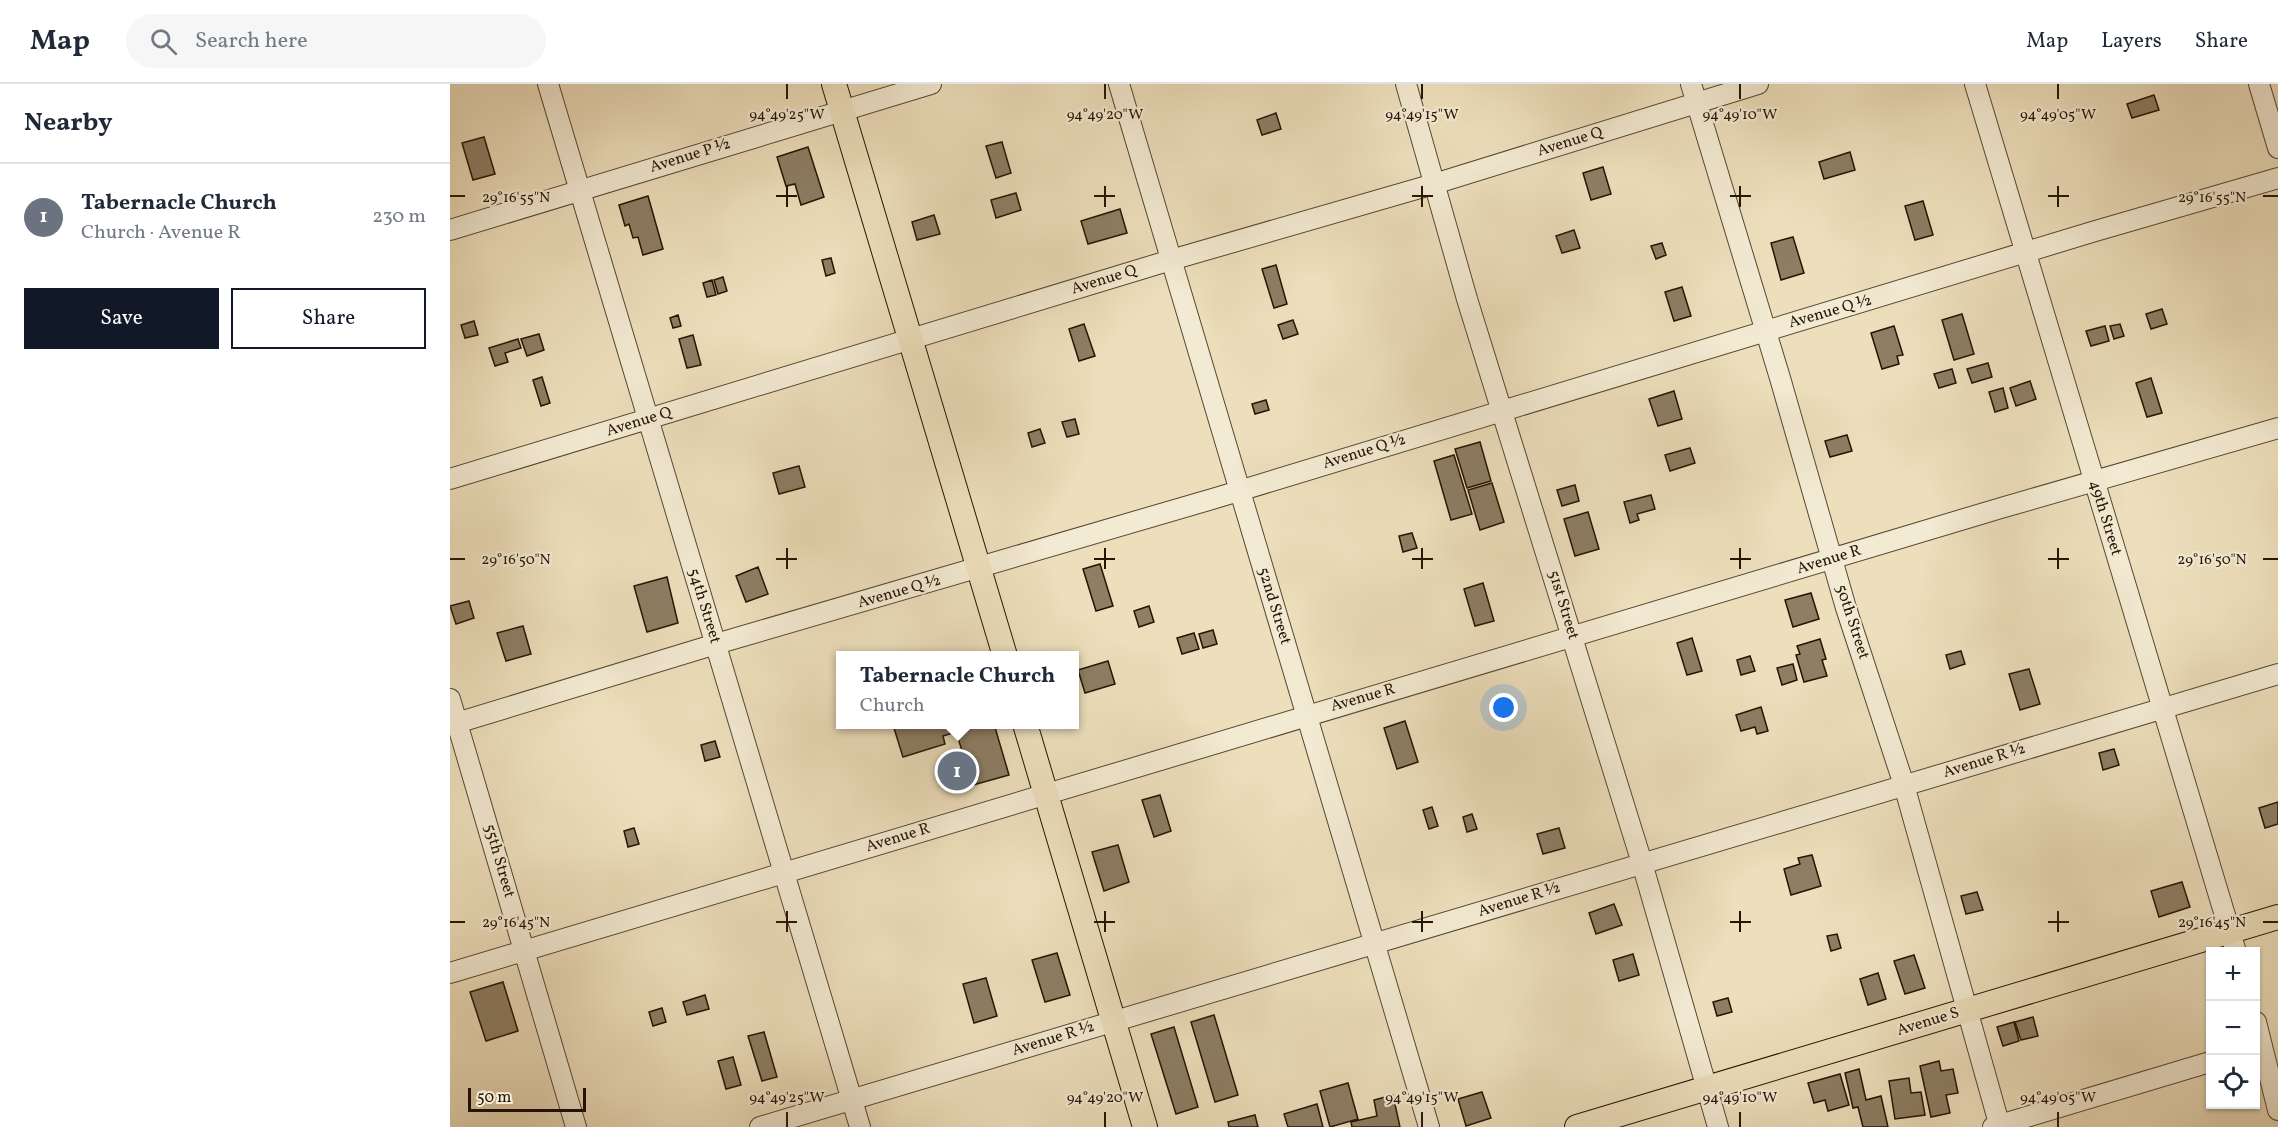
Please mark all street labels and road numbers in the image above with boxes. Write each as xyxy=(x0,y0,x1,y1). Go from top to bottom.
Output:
street label: Avenue Q xyxy=(1535,121,1607,162)
street label: Avenue P ½ xyxy=(647,133,733,179)
street label: Avenue Q xyxy=(1069,259,1141,300)
street label: Avenue Q ½ xyxy=(1786,290,1874,334)
street label: Avenue Q xyxy=(604,401,676,442)
street label: Avenue Q ½ xyxy=(1320,429,1408,475)
street label: 49th Street xyxy=(2083,478,2127,559)
street label: Avenue R xyxy=(1794,540,1864,580)
street label: 52nd Street xyxy=(1252,565,1296,648)
street label: 54th Street xyxy=(682,566,726,647)
street label: 51st Street xyxy=(1542,568,1584,643)
street label: Avenue Q ½ xyxy=(855,570,943,614)
street label: 50th Street xyxy=(1830,582,1875,663)
street label: Avenue R xyxy=(1328,678,1398,718)
street label: Avenue R ½ xyxy=(1940,738,2028,784)
street label: Avenue R xyxy=(863,818,933,858)
street label: 55th Street xyxy=(478,822,520,901)
street label: Avenue R ½ xyxy=(1475,877,1563,923)
street label: Avenue S xyxy=(1894,1002,1962,1042)
street label: Avenue R ½ xyxy=(1009,1016,1097,1062)

